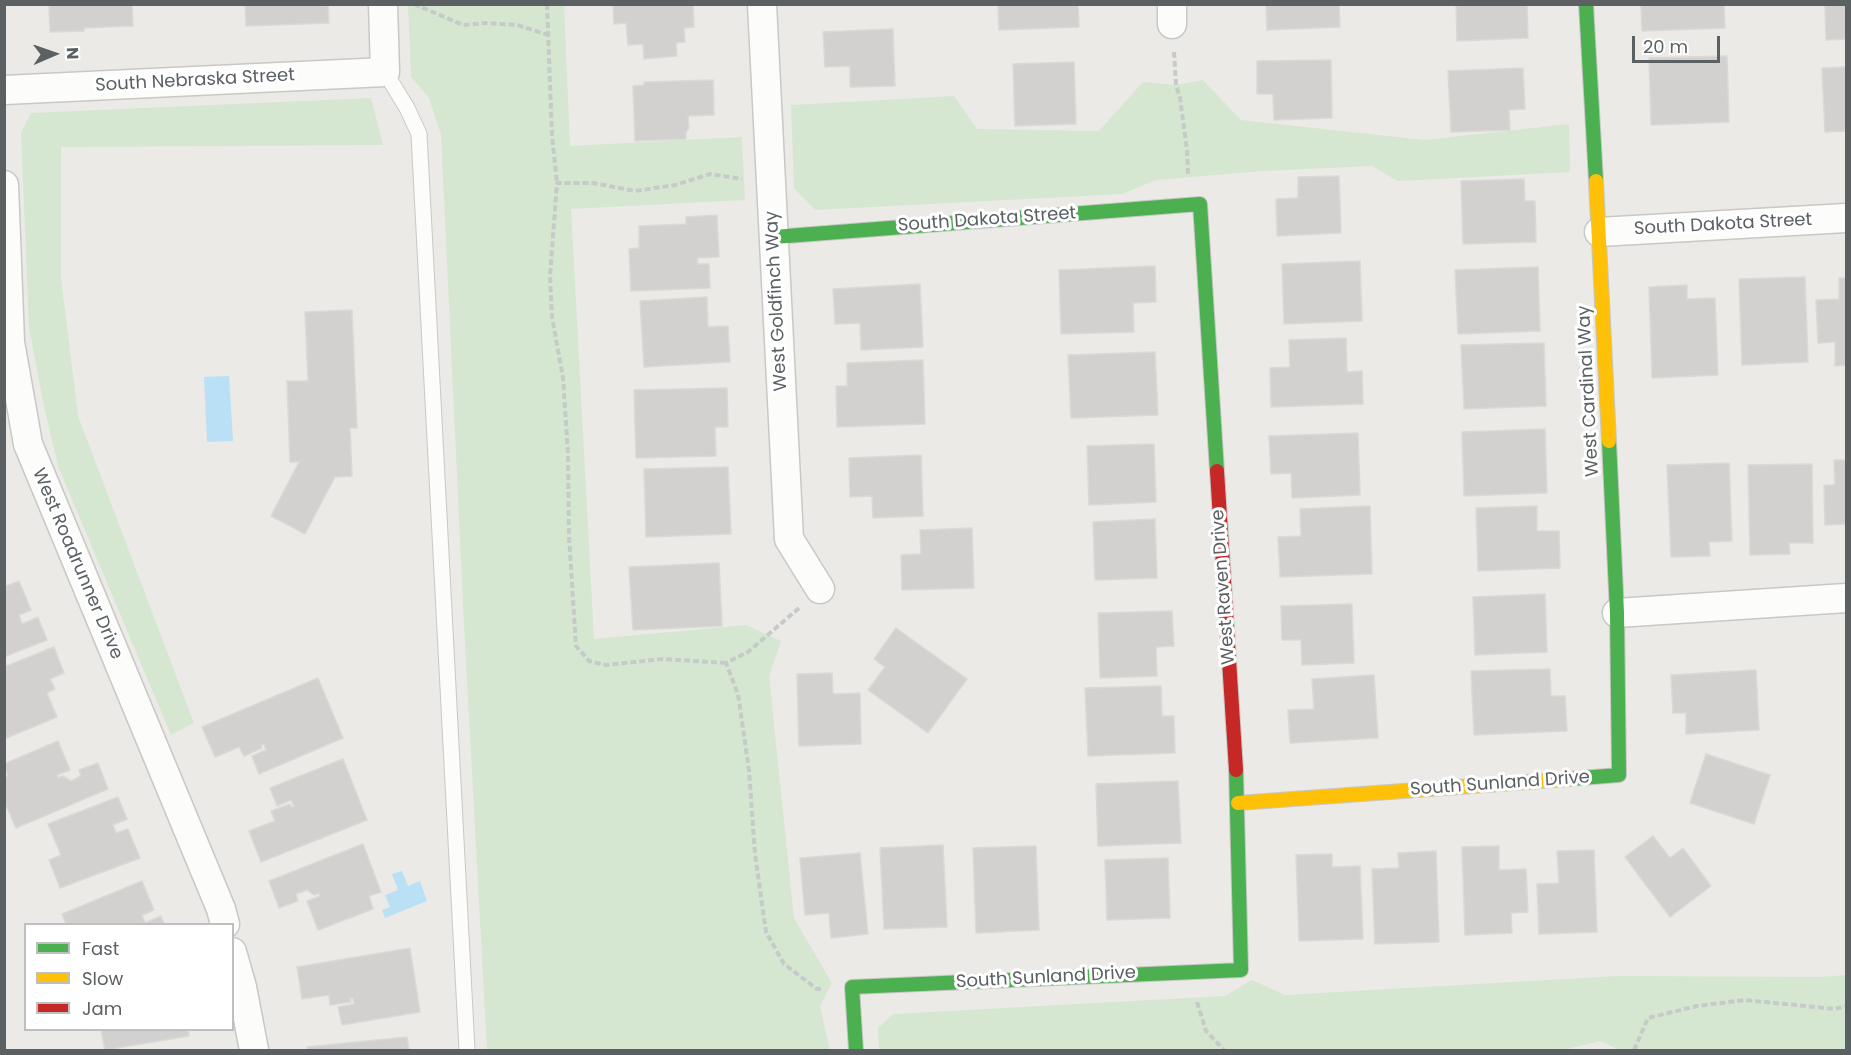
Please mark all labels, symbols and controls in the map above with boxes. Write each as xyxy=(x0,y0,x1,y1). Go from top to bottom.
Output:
north arrow xyxy=(24,24,84,84)
scale bar xyxy=(1635,24,1724,62)
text: 20 m xyxy=(1643,34,1688,59)
text: N xyxy=(61,47,84,60)
street label: South Nebraska Street xyxy=(95,65,295,97)
street label: South Dakota Street xyxy=(897,203,1077,237)
street label: West Goldfinch Way xyxy=(761,210,793,392)
street label: South Dakota Street xyxy=(1633,210,1813,240)
street label: West Cardinal Way xyxy=(1574,305,1604,477)
street label: West Roadrunner Drive xyxy=(27,465,127,663)
street label: West Raven Drive xyxy=(1208,509,1240,665)
street label: South Sunland Drive xyxy=(1409,767,1591,801)
legend xyxy=(24,923,234,1031)
text: Fast xyxy=(82,936,119,961)
street label: South Sunland Drive xyxy=(955,962,1137,994)
text: Slow xyxy=(82,966,123,991)
text: Jam xyxy=(82,996,122,1021)

